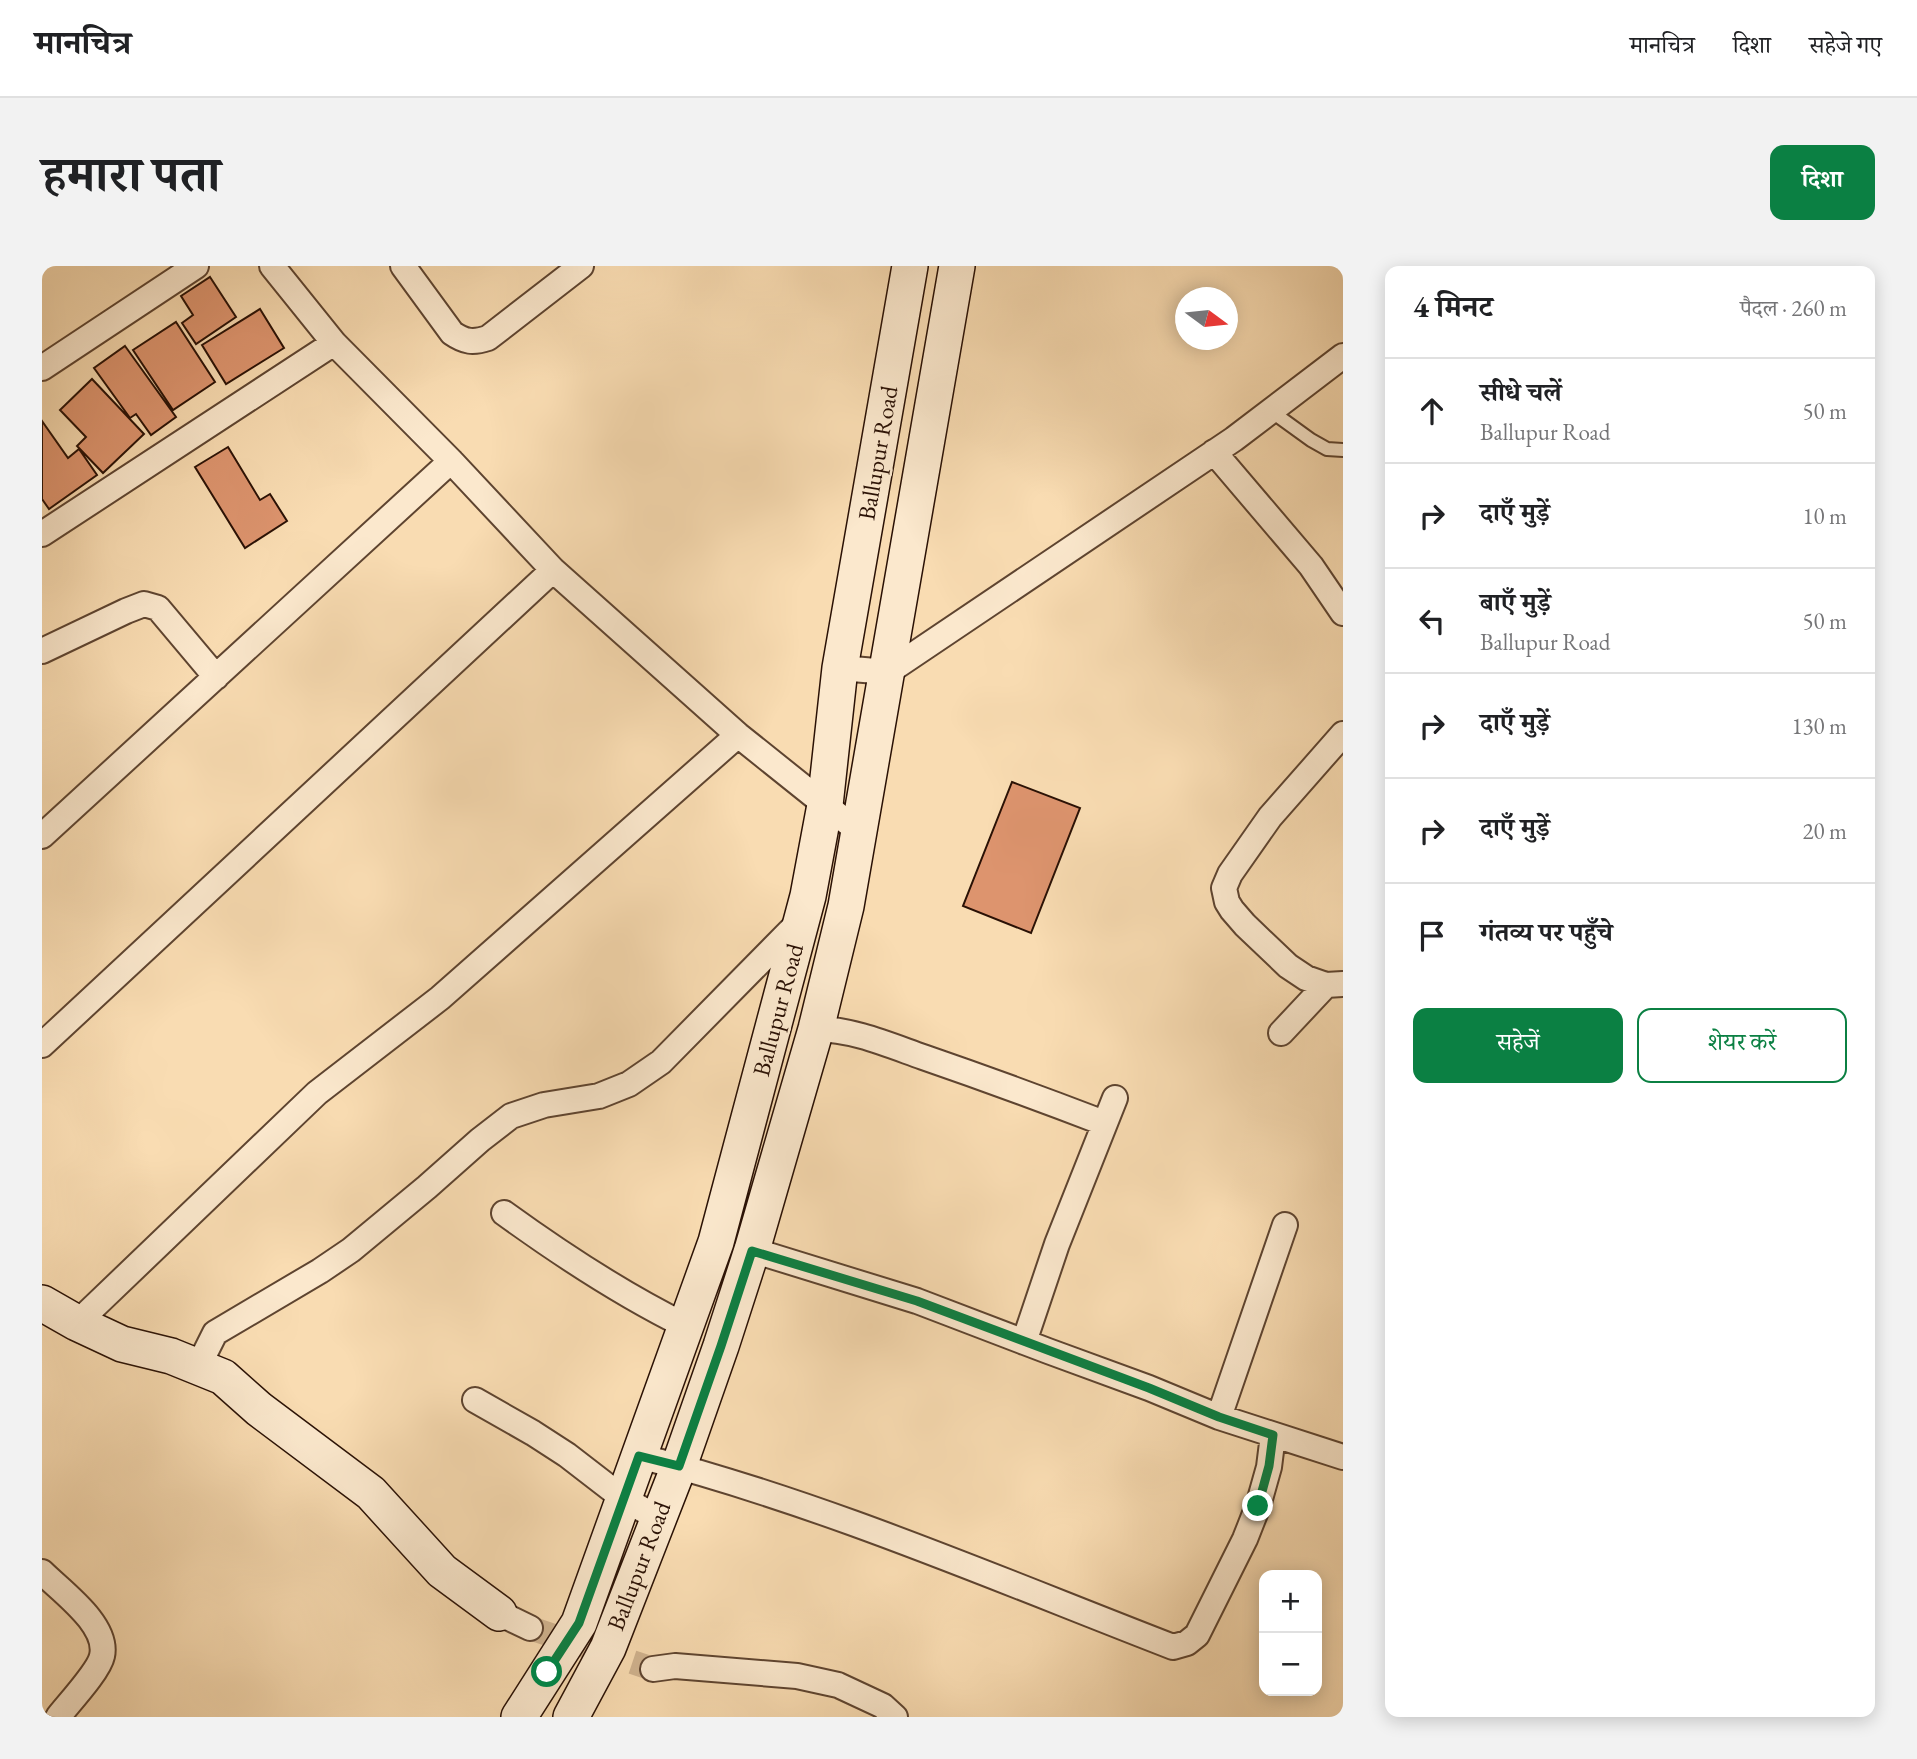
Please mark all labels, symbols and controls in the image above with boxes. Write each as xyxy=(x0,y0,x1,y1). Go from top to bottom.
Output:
text: मानचित्र xyxy=(35,21,131,64)
text: मानचित्र xyxy=(1630,29,1695,60)
text: दिशा xyxy=(1733,29,1771,60)
text: सहेजे गए xyxy=(1809,29,1882,60)
text: हमारा पता xyxy=(42,142,220,206)
button: दिशा xyxy=(1770,145,1875,220)
north arrow xyxy=(1175,287,1238,350)
text: 4 मिनट xyxy=(1413,287,1493,326)
text: पैदल · 260 m xyxy=(1740,293,1847,323)
text: सीधे चलें xyxy=(1480,375,1562,409)
street label: Ballupur Road xyxy=(850,382,905,523)
icon: ahead xyxy=(1413,392,1451,430)
text: 50 m xyxy=(1802,396,1847,426)
text: Ballupur Road xyxy=(1480,417,1610,447)
text: दाएँ मुड़ें xyxy=(1480,495,1550,529)
icon: right xyxy=(1413,497,1451,535)
text: 10 m xyxy=(1802,501,1847,531)
text: बाएँ मुड़ें xyxy=(1480,585,1551,619)
icon: left xyxy=(1413,602,1451,640)
text: 50 m xyxy=(1802,606,1847,636)
text: Ballupur Road xyxy=(1480,627,1610,657)
text: दाएँ मुड़ें xyxy=(1480,705,1550,739)
icon: right xyxy=(1413,707,1451,745)
text: 130 m xyxy=(1791,711,1847,741)
text: दाएँ मुड़ें xyxy=(1480,810,1550,844)
icon: right xyxy=(1413,812,1451,850)
text: 20 m xyxy=(1802,816,1847,846)
text: गंतव्य पर पहुँचे xyxy=(1480,915,1613,949)
icon: arrive xyxy=(1413,917,1451,955)
street label: Ballupur Road xyxy=(745,939,810,1080)
button: सहेजें xyxy=(1413,1008,1623,1083)
button: शेयर करें xyxy=(1637,1008,1847,1083)
route end xyxy=(1242,1490,1273,1521)
street label: Ballupur Road xyxy=(600,1496,678,1635)
map controls xyxy=(1259,1570,1322,1696)
button: + xyxy=(1259,1570,1322,1633)
button: − xyxy=(1259,1633,1322,1696)
route start xyxy=(531,1656,562,1687)

